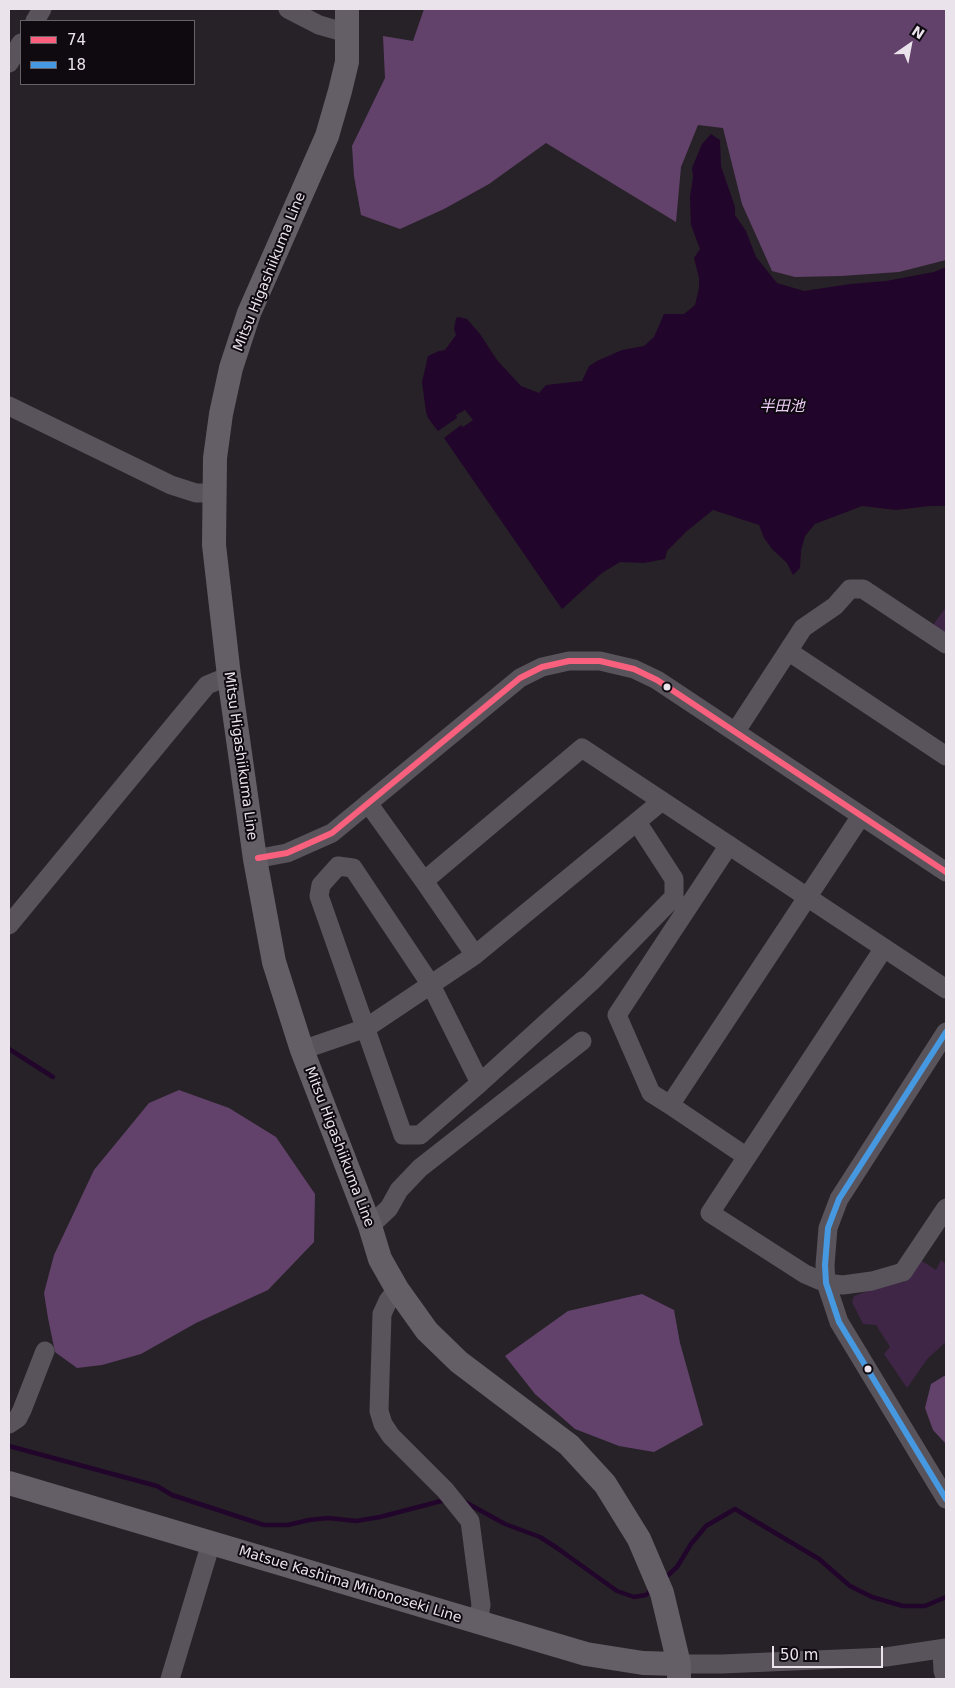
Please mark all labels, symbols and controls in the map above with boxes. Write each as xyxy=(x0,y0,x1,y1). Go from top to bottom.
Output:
legend xyxy=(20,20,195,85)
north arrow xyxy=(885,20,935,70)
text: N xyxy=(909,23,927,42)
text: 74 xyxy=(67,31,86,49)
text: 18 xyxy=(67,56,86,74)
street label: Mitsu Higashiikuma Line xyxy=(230,190,310,354)
water label: 半田池 xyxy=(760,398,804,416)
street label: Mitsu Higashiikuma Line xyxy=(220,671,260,841)
unlabelled marker xyxy=(662,682,672,692)
street label: Mitsu Higashiikuma Line xyxy=(301,1064,377,1230)
unlabelled marker xyxy=(863,1364,873,1374)
street label: Matsue Kashima Mihonoseki Line xyxy=(237,1543,463,1627)
scale bar xyxy=(775,1636,886,1668)
text: 50 m xyxy=(780,1646,818,1664)

